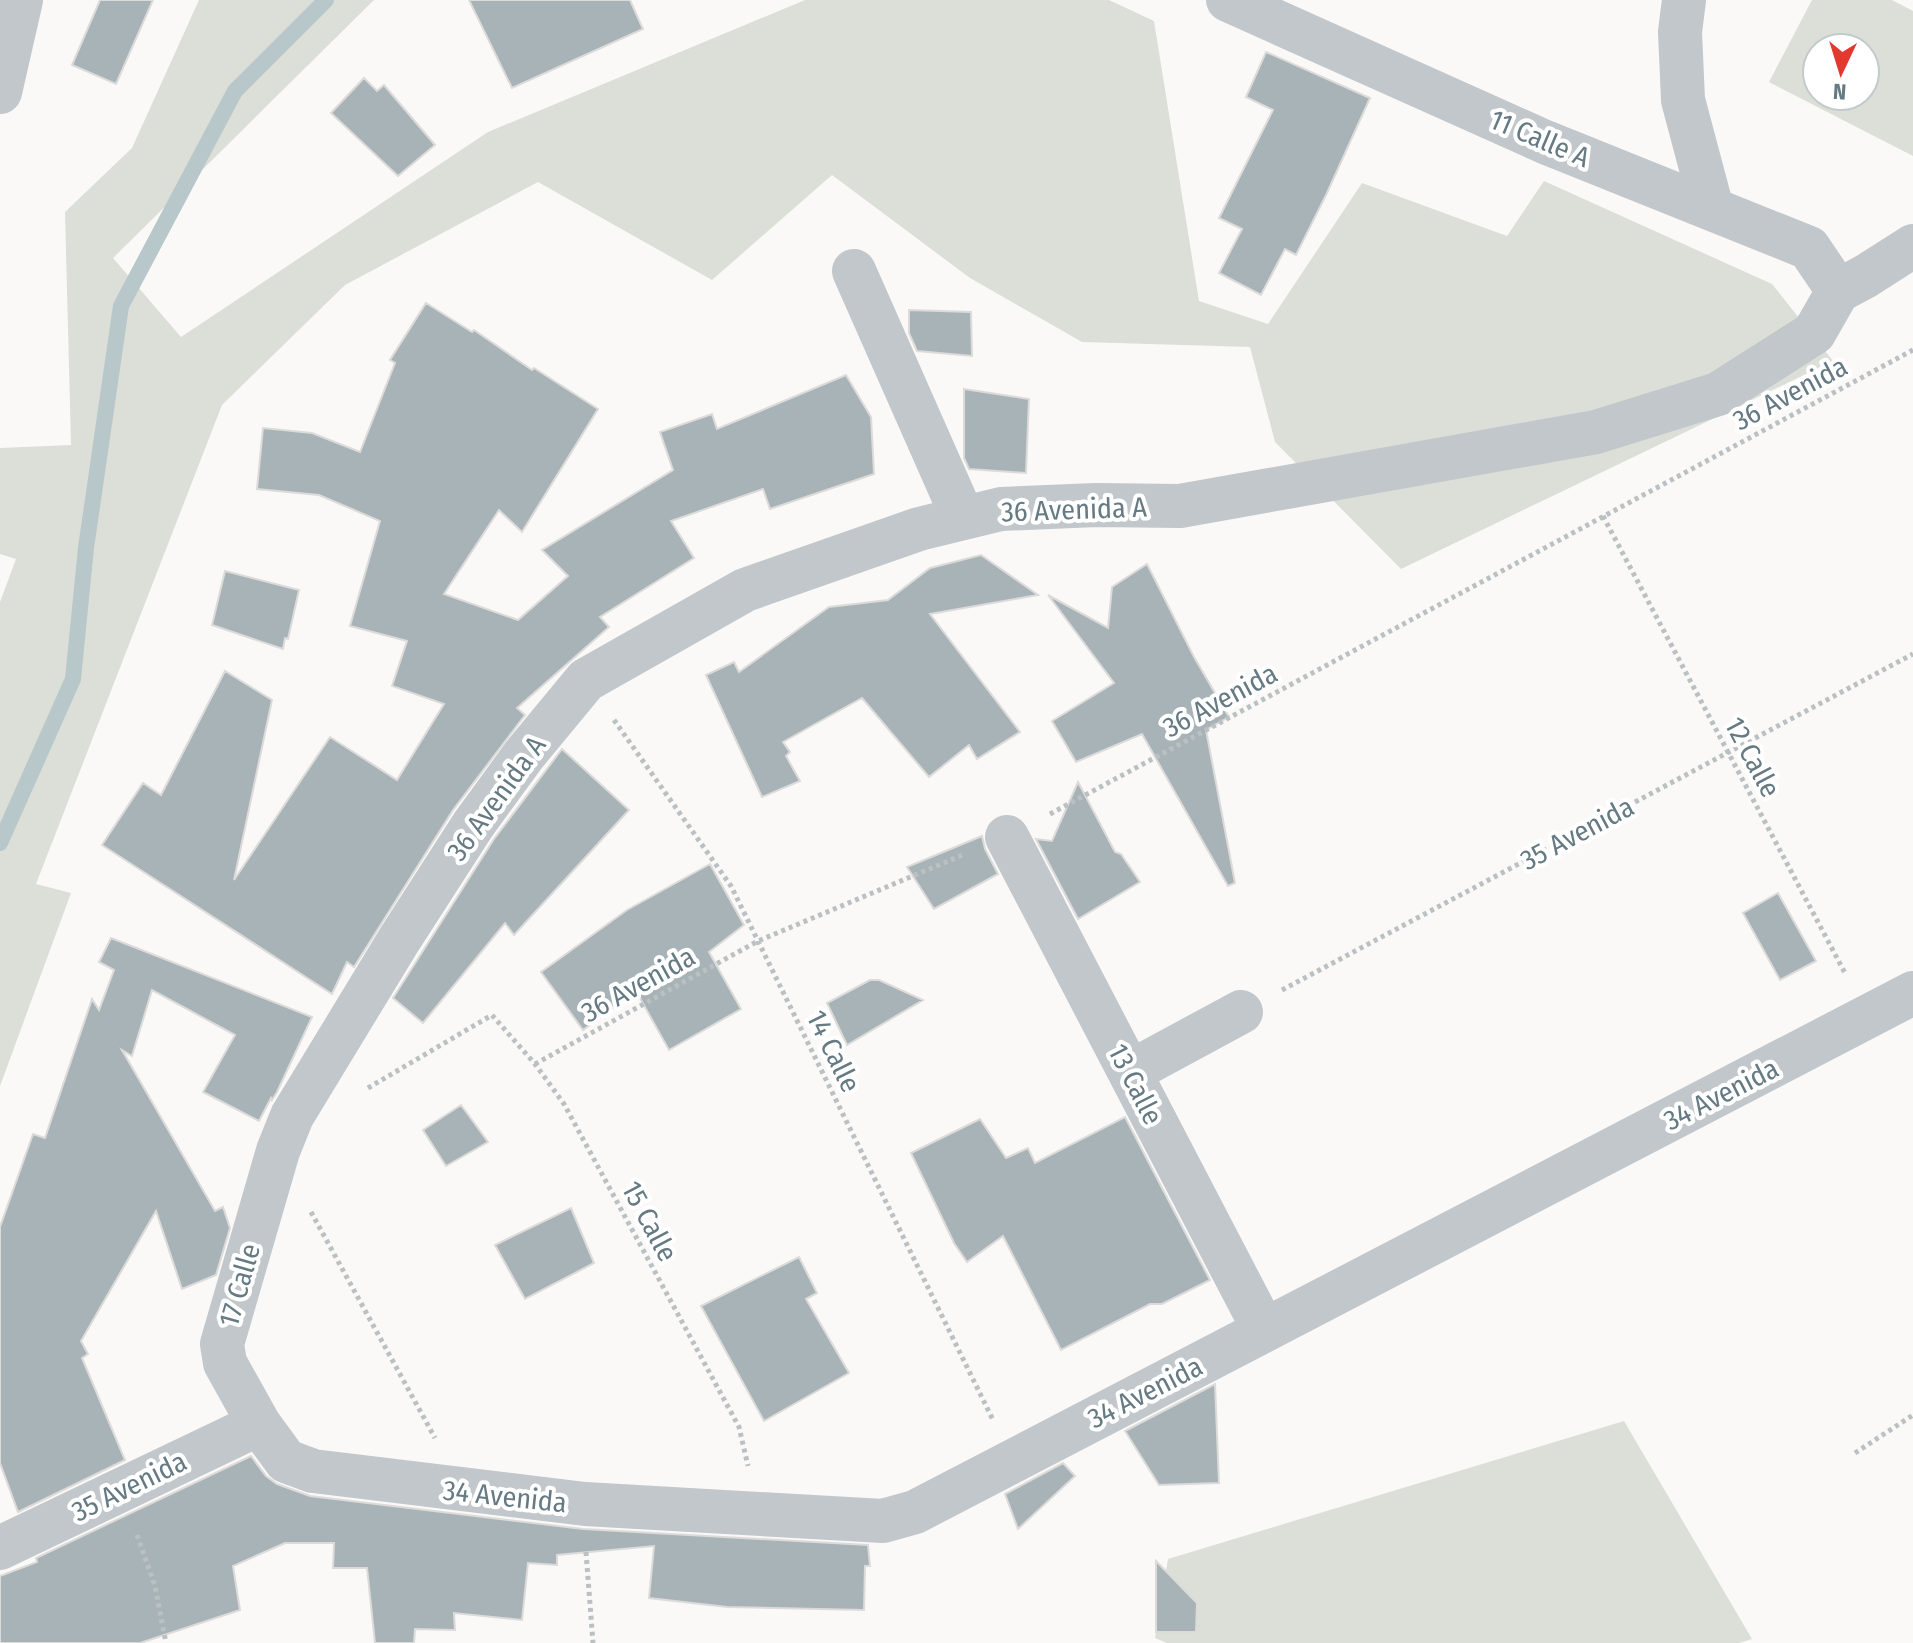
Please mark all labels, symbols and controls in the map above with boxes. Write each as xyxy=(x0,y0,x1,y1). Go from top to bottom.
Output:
north arrow xyxy=(1801,32,1881,112)
text: N xyxy=(1832,78,1847,105)
street label: 11 Calle A xyxy=(1485,103,1595,174)
street label: 36 Avenida xyxy=(1728,350,1853,437)
street label: 36 Avenida A xyxy=(1001,490,1148,529)
street label: 36 Avenida xyxy=(1158,657,1283,744)
street label: 12 Calle xyxy=(1718,712,1787,803)
street label: 36 Avenida A xyxy=(440,729,553,867)
street label: 35 Avenida xyxy=(1515,790,1640,877)
street label: 36 Avenida xyxy=(576,940,701,1029)
street label: 14 Calle xyxy=(800,1005,867,1098)
street label: 13 Calle xyxy=(1101,1038,1170,1130)
street label: 34 Avenida xyxy=(1658,1052,1784,1137)
street label: 15 Calle xyxy=(615,1175,684,1267)
street label: 17 Calle xyxy=(212,1240,267,1330)
street label: 34 Avenida xyxy=(1082,1350,1208,1435)
street label: 35 Avenida xyxy=(66,1445,192,1528)
street label: 34 Avenida xyxy=(442,1474,568,1519)

